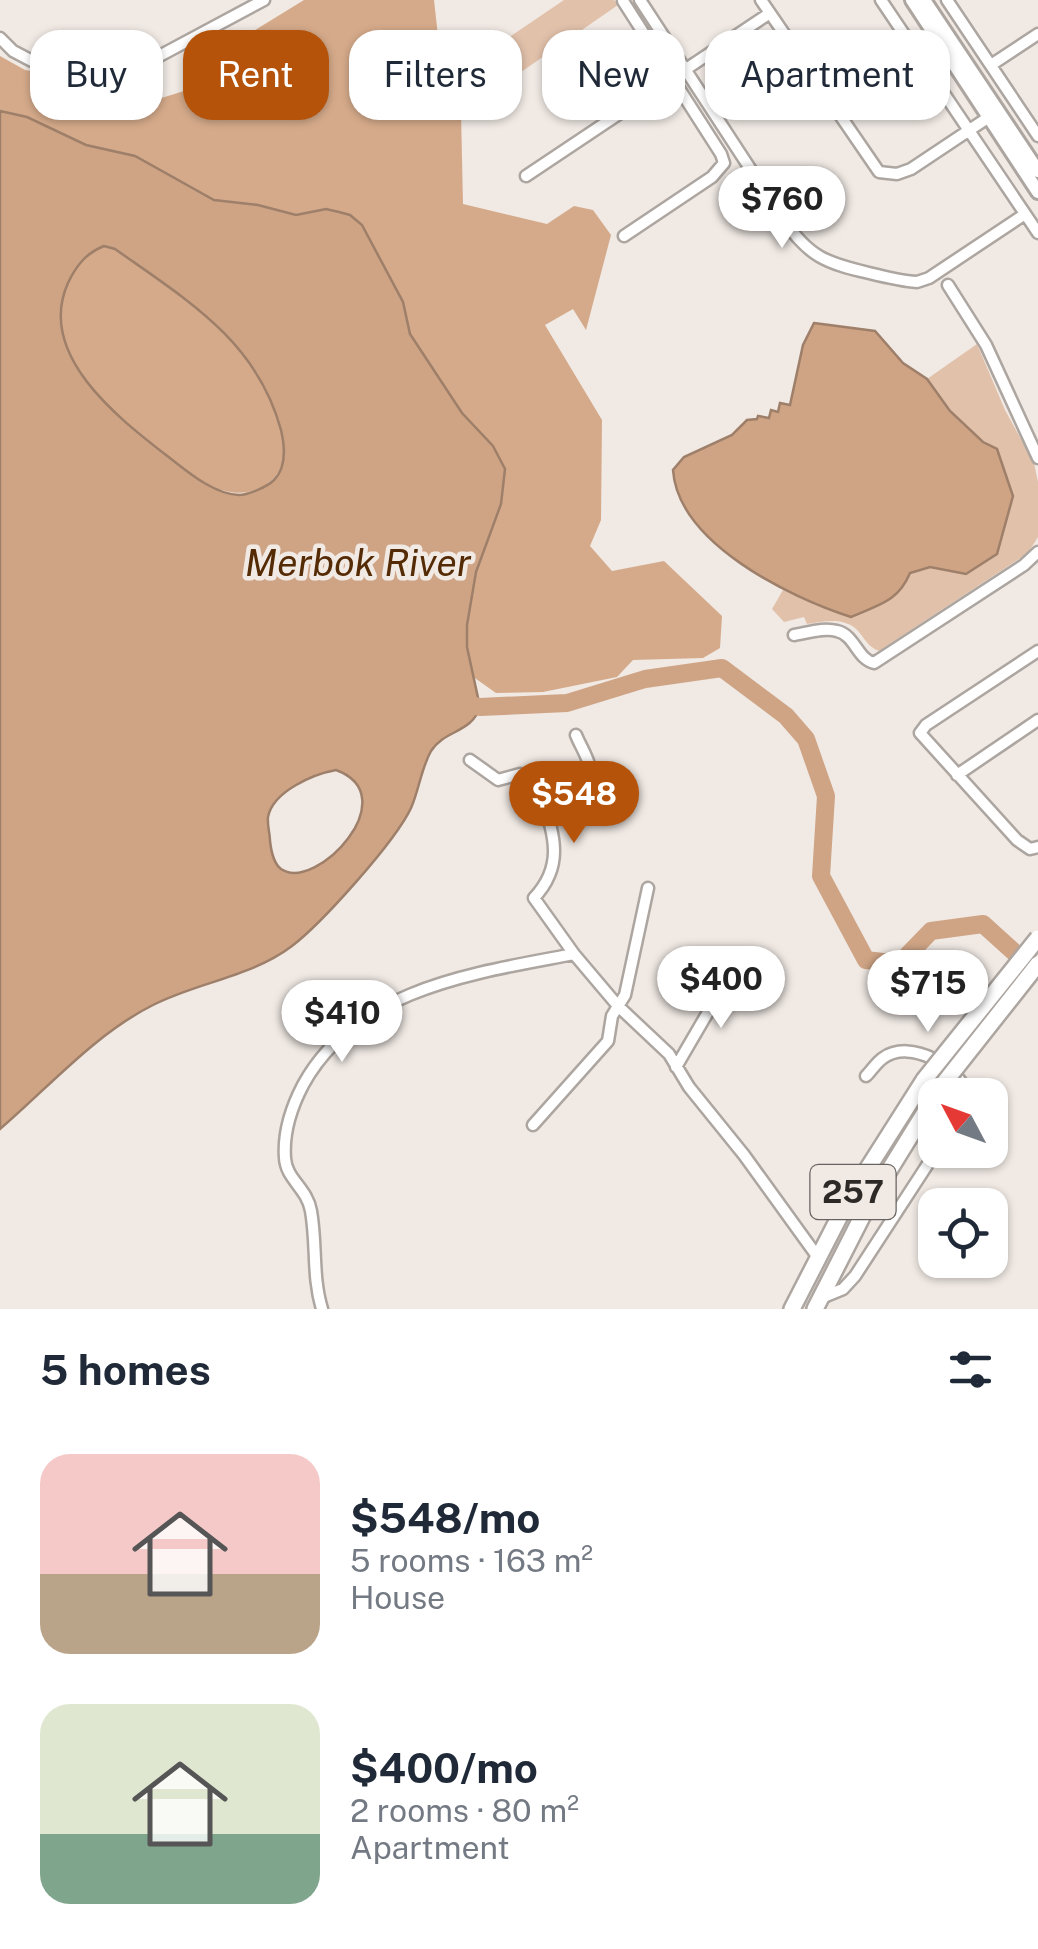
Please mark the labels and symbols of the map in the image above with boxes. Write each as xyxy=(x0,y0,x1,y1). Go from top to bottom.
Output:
pin: $760 xyxy=(723,166,841,251)
water label: Merbok River xyxy=(245,540,472,585)
pin: $548 xyxy=(515,761,633,846)
pin: $400 xyxy=(662,946,780,1031)
pin: $715 xyxy=(869,950,987,1035)
pin: $410 xyxy=(283,980,401,1065)
north arrow xyxy=(918,1078,1008,1168)
road number: 257 xyxy=(810,1165,896,1219)

